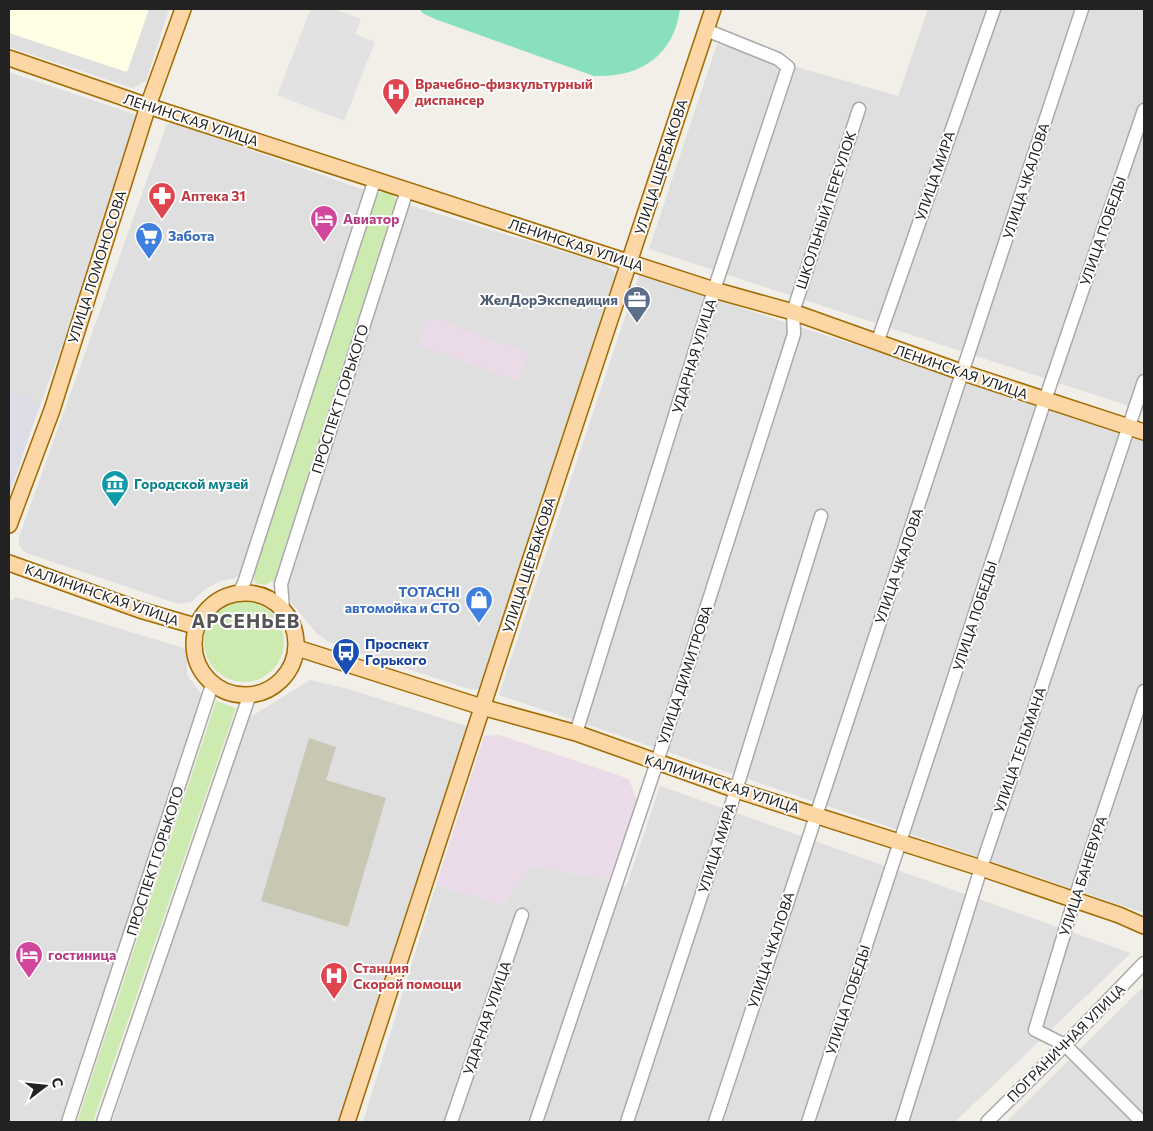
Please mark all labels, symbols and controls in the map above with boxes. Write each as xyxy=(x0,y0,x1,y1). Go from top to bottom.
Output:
place label: Врачебно-физкультурный диспансер xyxy=(415,75,593,108)
hospital icon: Врачебно-физкультурный диспансер xyxy=(381,77,411,116)
street label: ЛЕНИНСКАЯ УЛИЦА xyxy=(122,90,261,149)
street label: УЛИЦА ЩЕРБАКОВА xyxy=(631,96,691,237)
street label: УЛИЦА ЧКАЛОВА xyxy=(999,120,1052,241)
street label: ШКОЛЬНЫЙ ПЕРЕУЛОК xyxy=(792,128,859,291)
street label: УЛИЦА МИРА xyxy=(911,128,958,223)
street label: УЛИЦА ПОБЕДЫ xyxy=(1076,174,1129,288)
pharmacy icon: Аптека 31 xyxy=(147,181,177,220)
place label: Аптека 31 xyxy=(181,187,246,204)
street label: УЛИЦА ЛОМОНОСОВА xyxy=(64,188,129,346)
hotel icon: Авиатор xyxy=(309,204,339,243)
place label: Авиатор xyxy=(343,210,399,227)
street label: ЛЕНИНСКАЯ УЛИЦА xyxy=(507,215,646,274)
supermarket icon: Забота xyxy=(134,221,164,260)
place label: Забота xyxy=(168,227,214,244)
office icon: ЖелДорЭкспедиция xyxy=(622,285,652,324)
place label: ЖелДорЭкспедиция xyxy=(479,291,618,308)
street label: УДАРНАЯ УЛИЦА xyxy=(668,296,719,415)
street label: ПРОСПЕКТ ГОРЬКОГО xyxy=(307,322,372,476)
street label: ЛЕНИНСКАЯ УЛИЦА xyxy=(892,341,1031,403)
museum icon: Городской музей xyxy=(100,469,130,508)
place label: Городской музей xyxy=(134,475,248,492)
street label: УЛИЦА ЩЕРБАКОВА xyxy=(499,494,559,635)
street label: УЛИЦА ЧКАЛОВА xyxy=(871,505,926,626)
street label: УЛИЦА ПОБЕДЫ xyxy=(949,559,1000,673)
street label: КАЛИНИНСКАЯ УЛИЦА xyxy=(23,560,182,629)
place label: TOTACHI автомойка и СТО xyxy=(345,583,460,616)
shop icon: TOTACHI автомойка и СТО xyxy=(464,585,494,624)
street label: УЛИЦА ДИМИТРОВА xyxy=(654,603,715,747)
district label: АРСЕНЬЕВ xyxy=(192,609,300,632)
place label: Проспект Горького xyxy=(365,635,429,668)
bus stop icon: Проспект Горького xyxy=(331,637,361,676)
street label: УЛИЦА ТЕЛЬМАНА xyxy=(990,684,1049,815)
street label: КАЛИНИНСКАЯ УЛИЦА xyxy=(643,750,802,817)
street label: ПРОСПЕКТ ГОРЬКОГО xyxy=(122,784,187,938)
street label: УЛИЦА МИРА xyxy=(694,800,739,895)
street label: УЛИЦА БАНЕВУРА xyxy=(1055,813,1110,938)
street label: УЛИЦА ЧКАЛОВА xyxy=(744,889,797,1010)
hotel icon: гостиница xyxy=(14,940,44,979)
street label: УЛИЦА ПОБЕДЫ xyxy=(822,943,873,1057)
place label: гостиница xyxy=(48,946,116,963)
street label: УДАРНАЯ УЛИЦА xyxy=(459,958,514,1077)
place label: Станция Скорой помощи xyxy=(353,959,461,992)
hospital icon: Станция Скорой помощи xyxy=(319,961,349,1000)
street label: ПОГРАНИЧНАЯ УЛИЦА xyxy=(1003,980,1128,1105)
north arrow xyxy=(20,1061,70,1111)
text: С xyxy=(48,1075,67,1089)

